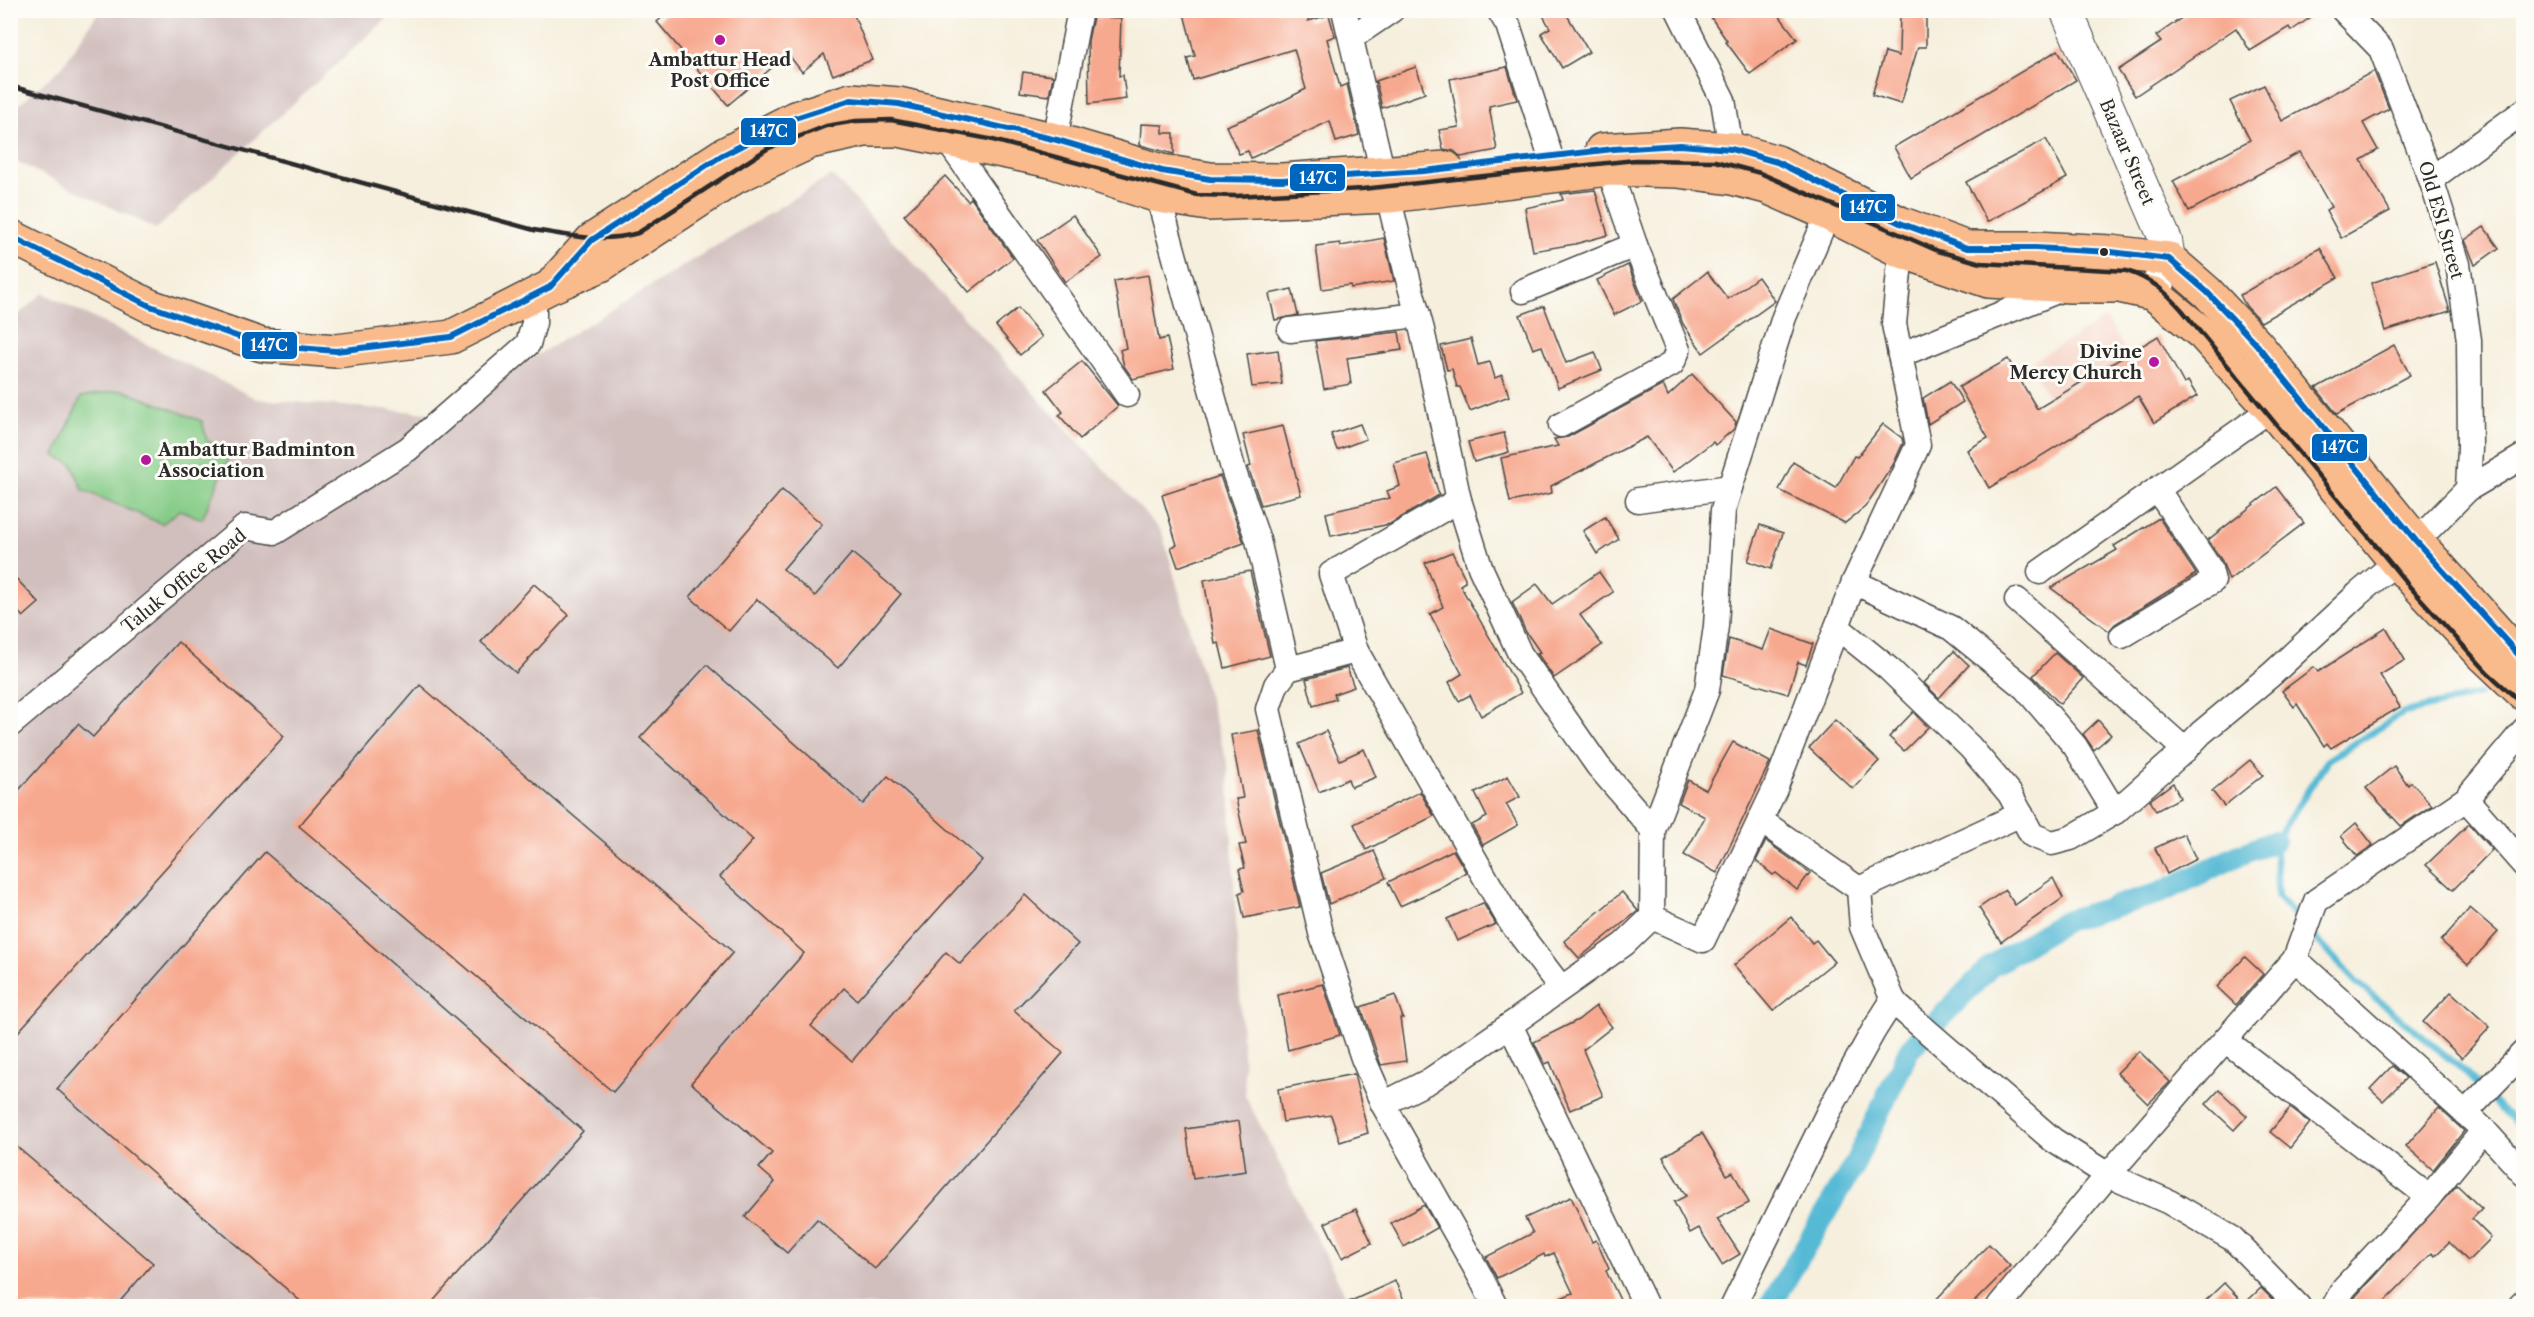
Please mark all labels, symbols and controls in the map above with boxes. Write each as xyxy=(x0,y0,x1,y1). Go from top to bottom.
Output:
marker: Ambattur Head Post Office xyxy=(713,33,727,47)
place label: Ambattur Head Post Office xyxy=(648,49,791,92)
street label: Bazaar Street xyxy=(2095,96,2160,209)
line badge: 147C xyxy=(740,117,797,146)
text: 147C xyxy=(750,121,788,141)
street label: Old ESI Street xyxy=(2414,158,2469,282)
line badge: 147C xyxy=(1289,163,1346,192)
text: 147C xyxy=(1299,168,1337,188)
line badge: 147C xyxy=(1840,193,1896,222)
text: 147C xyxy=(1849,197,1887,217)
unlabelled marker xyxy=(2098,246,2110,258)
line badge: 147C xyxy=(241,331,298,360)
text: 147C xyxy=(250,335,288,355)
place label: Divine Mercy Church xyxy=(2009,341,2143,384)
marker: Divine Mercy Church xyxy=(2147,355,2161,369)
line badge: 147C xyxy=(2311,433,2368,462)
text: 147C xyxy=(2321,437,2359,457)
place label: Ambattur Badminton Association xyxy=(157,439,356,482)
marker: Ambattur Badminton Association xyxy=(139,453,153,467)
street label: Taluk Office Road xyxy=(117,524,251,638)

